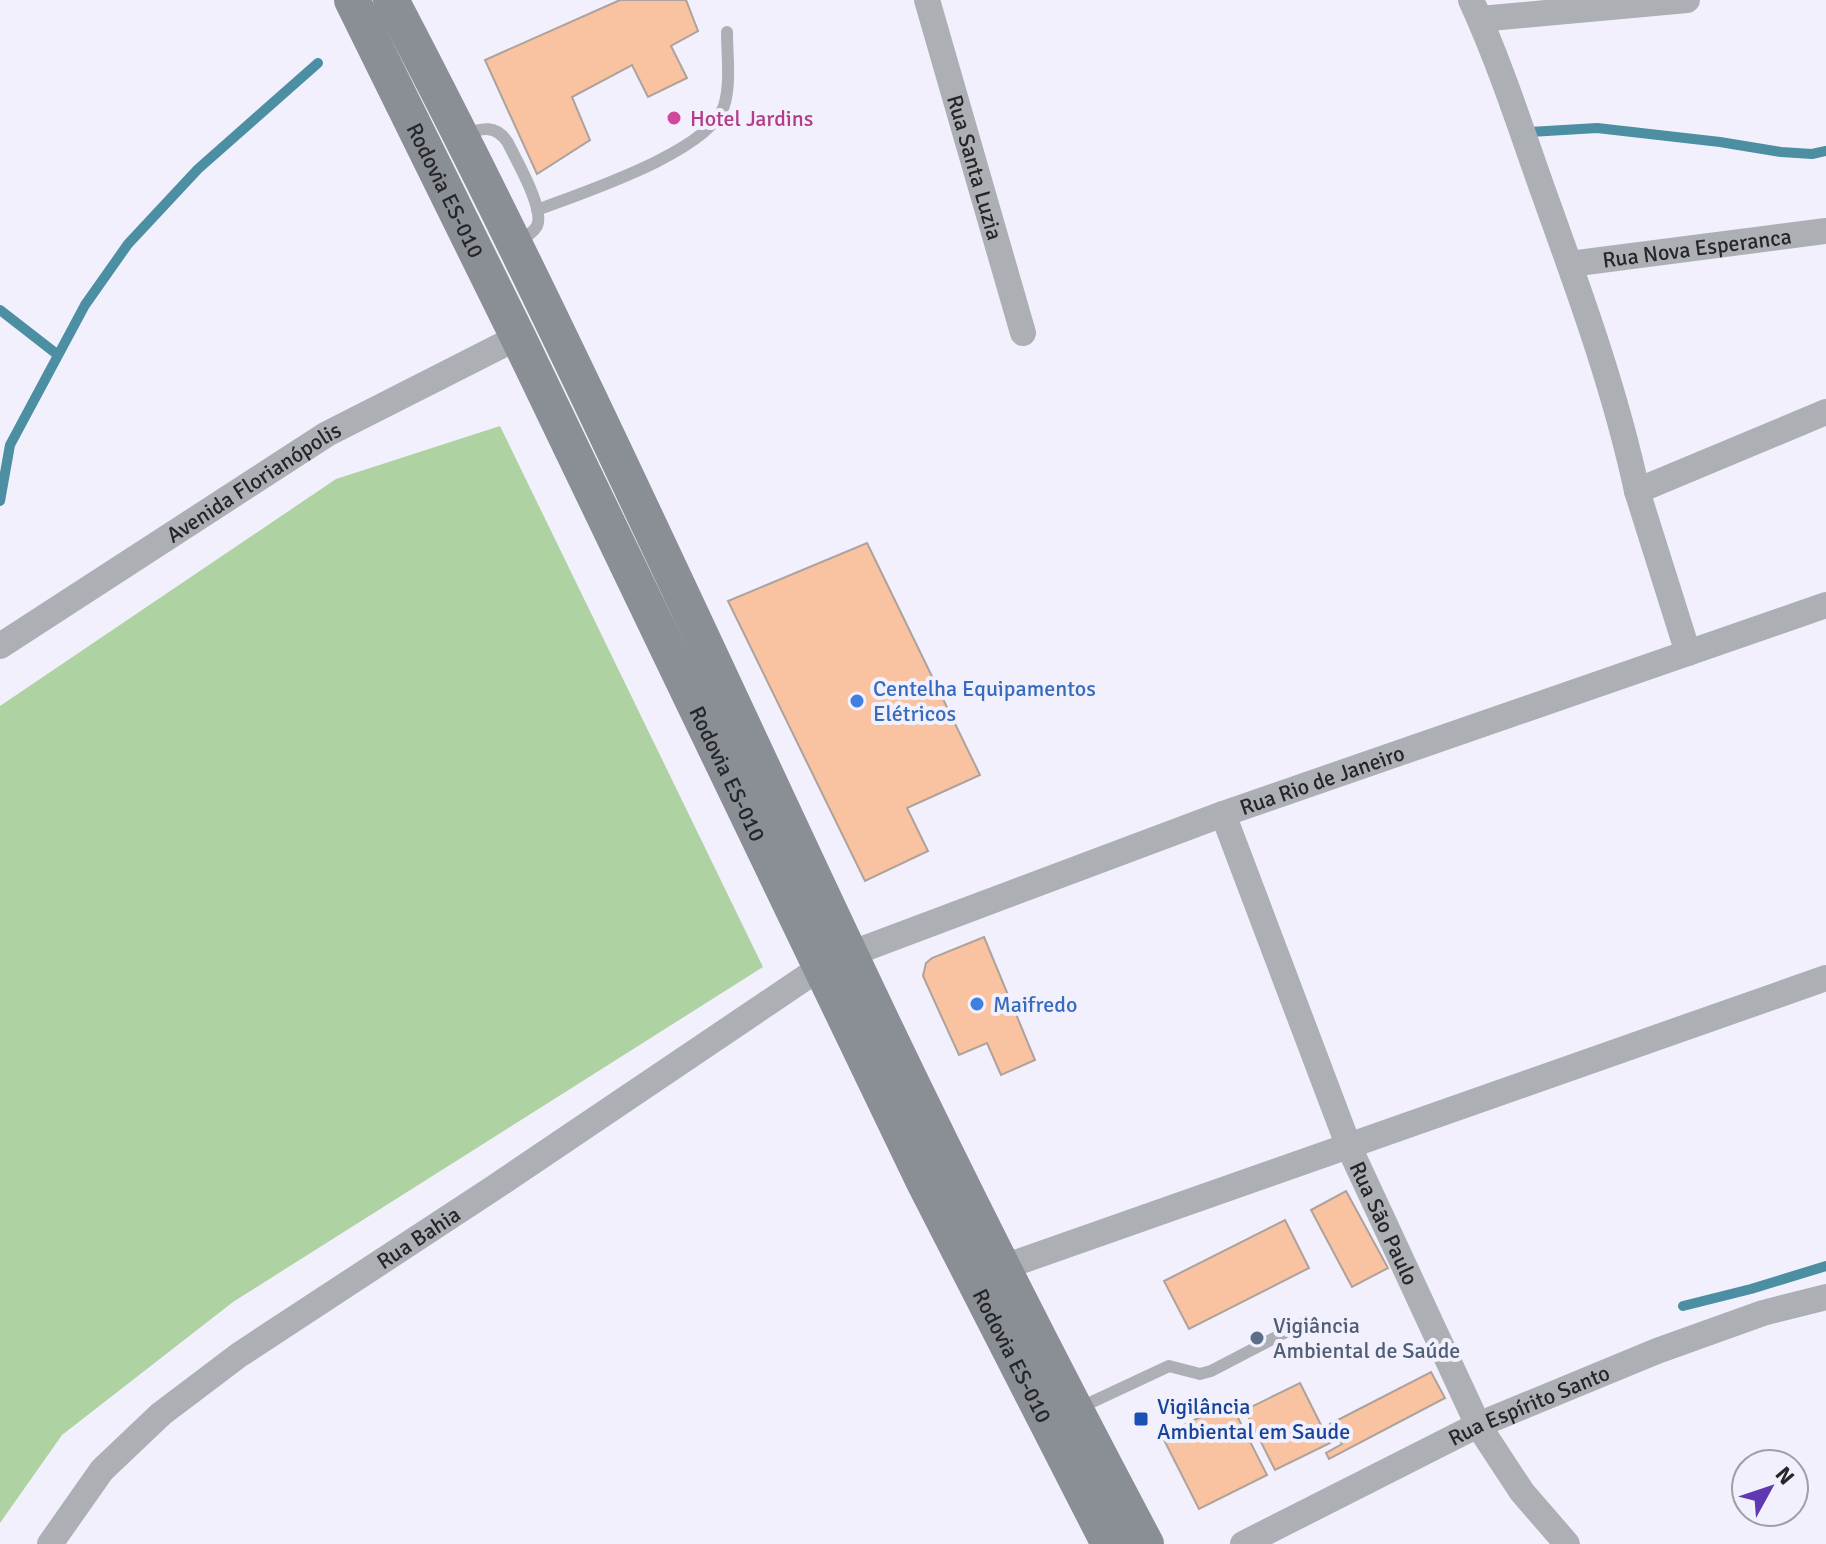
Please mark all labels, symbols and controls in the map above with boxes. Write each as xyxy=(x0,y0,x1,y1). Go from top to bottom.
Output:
street label: Rua Santa Luzia xyxy=(941,91,1009,243)
place label: Hotel Jardins xyxy=(690,105,813,132)
marker: Hotel Jardins xyxy=(665,109,683,127)
street label: Rodovia ES-010 xyxy=(401,118,490,262)
street label: Rua Nova Esperanca xyxy=(1601,222,1793,273)
street label: Avenida Florianópolis xyxy=(161,416,345,548)
place label: Centelha Equipamentos Elétricos xyxy=(873,675,1096,727)
marker: Centelha Equipamentos Elétricos xyxy=(848,692,866,710)
street label: Rodovia ES-010 xyxy=(684,701,772,846)
street label: Rua Rio de Janeiro xyxy=(1236,739,1408,821)
place label: Maifredo xyxy=(993,991,1077,1018)
marker: Maifredo xyxy=(968,995,986,1013)
street label: Rua São Paulo xyxy=(1344,1157,1425,1289)
street label: Rua Bahia xyxy=(371,1200,465,1275)
street label: Rodovia ES-010 xyxy=(967,1284,1058,1427)
place label: Vigiância Ambiental de Saúde xyxy=(1273,1312,1460,1364)
marker: Vigiância Ambiental de Saúde xyxy=(1248,1329,1266,1347)
street label: Rua Espírito Santo xyxy=(1443,1359,1614,1451)
place label: Vigilância Ambiental em Saude xyxy=(1157,1393,1350,1445)
marker: Vigilância Ambiental em Saude xyxy=(1132,1410,1150,1428)
north arrow xyxy=(1730,1448,1810,1528)
text: N xyxy=(1770,1461,1800,1490)

